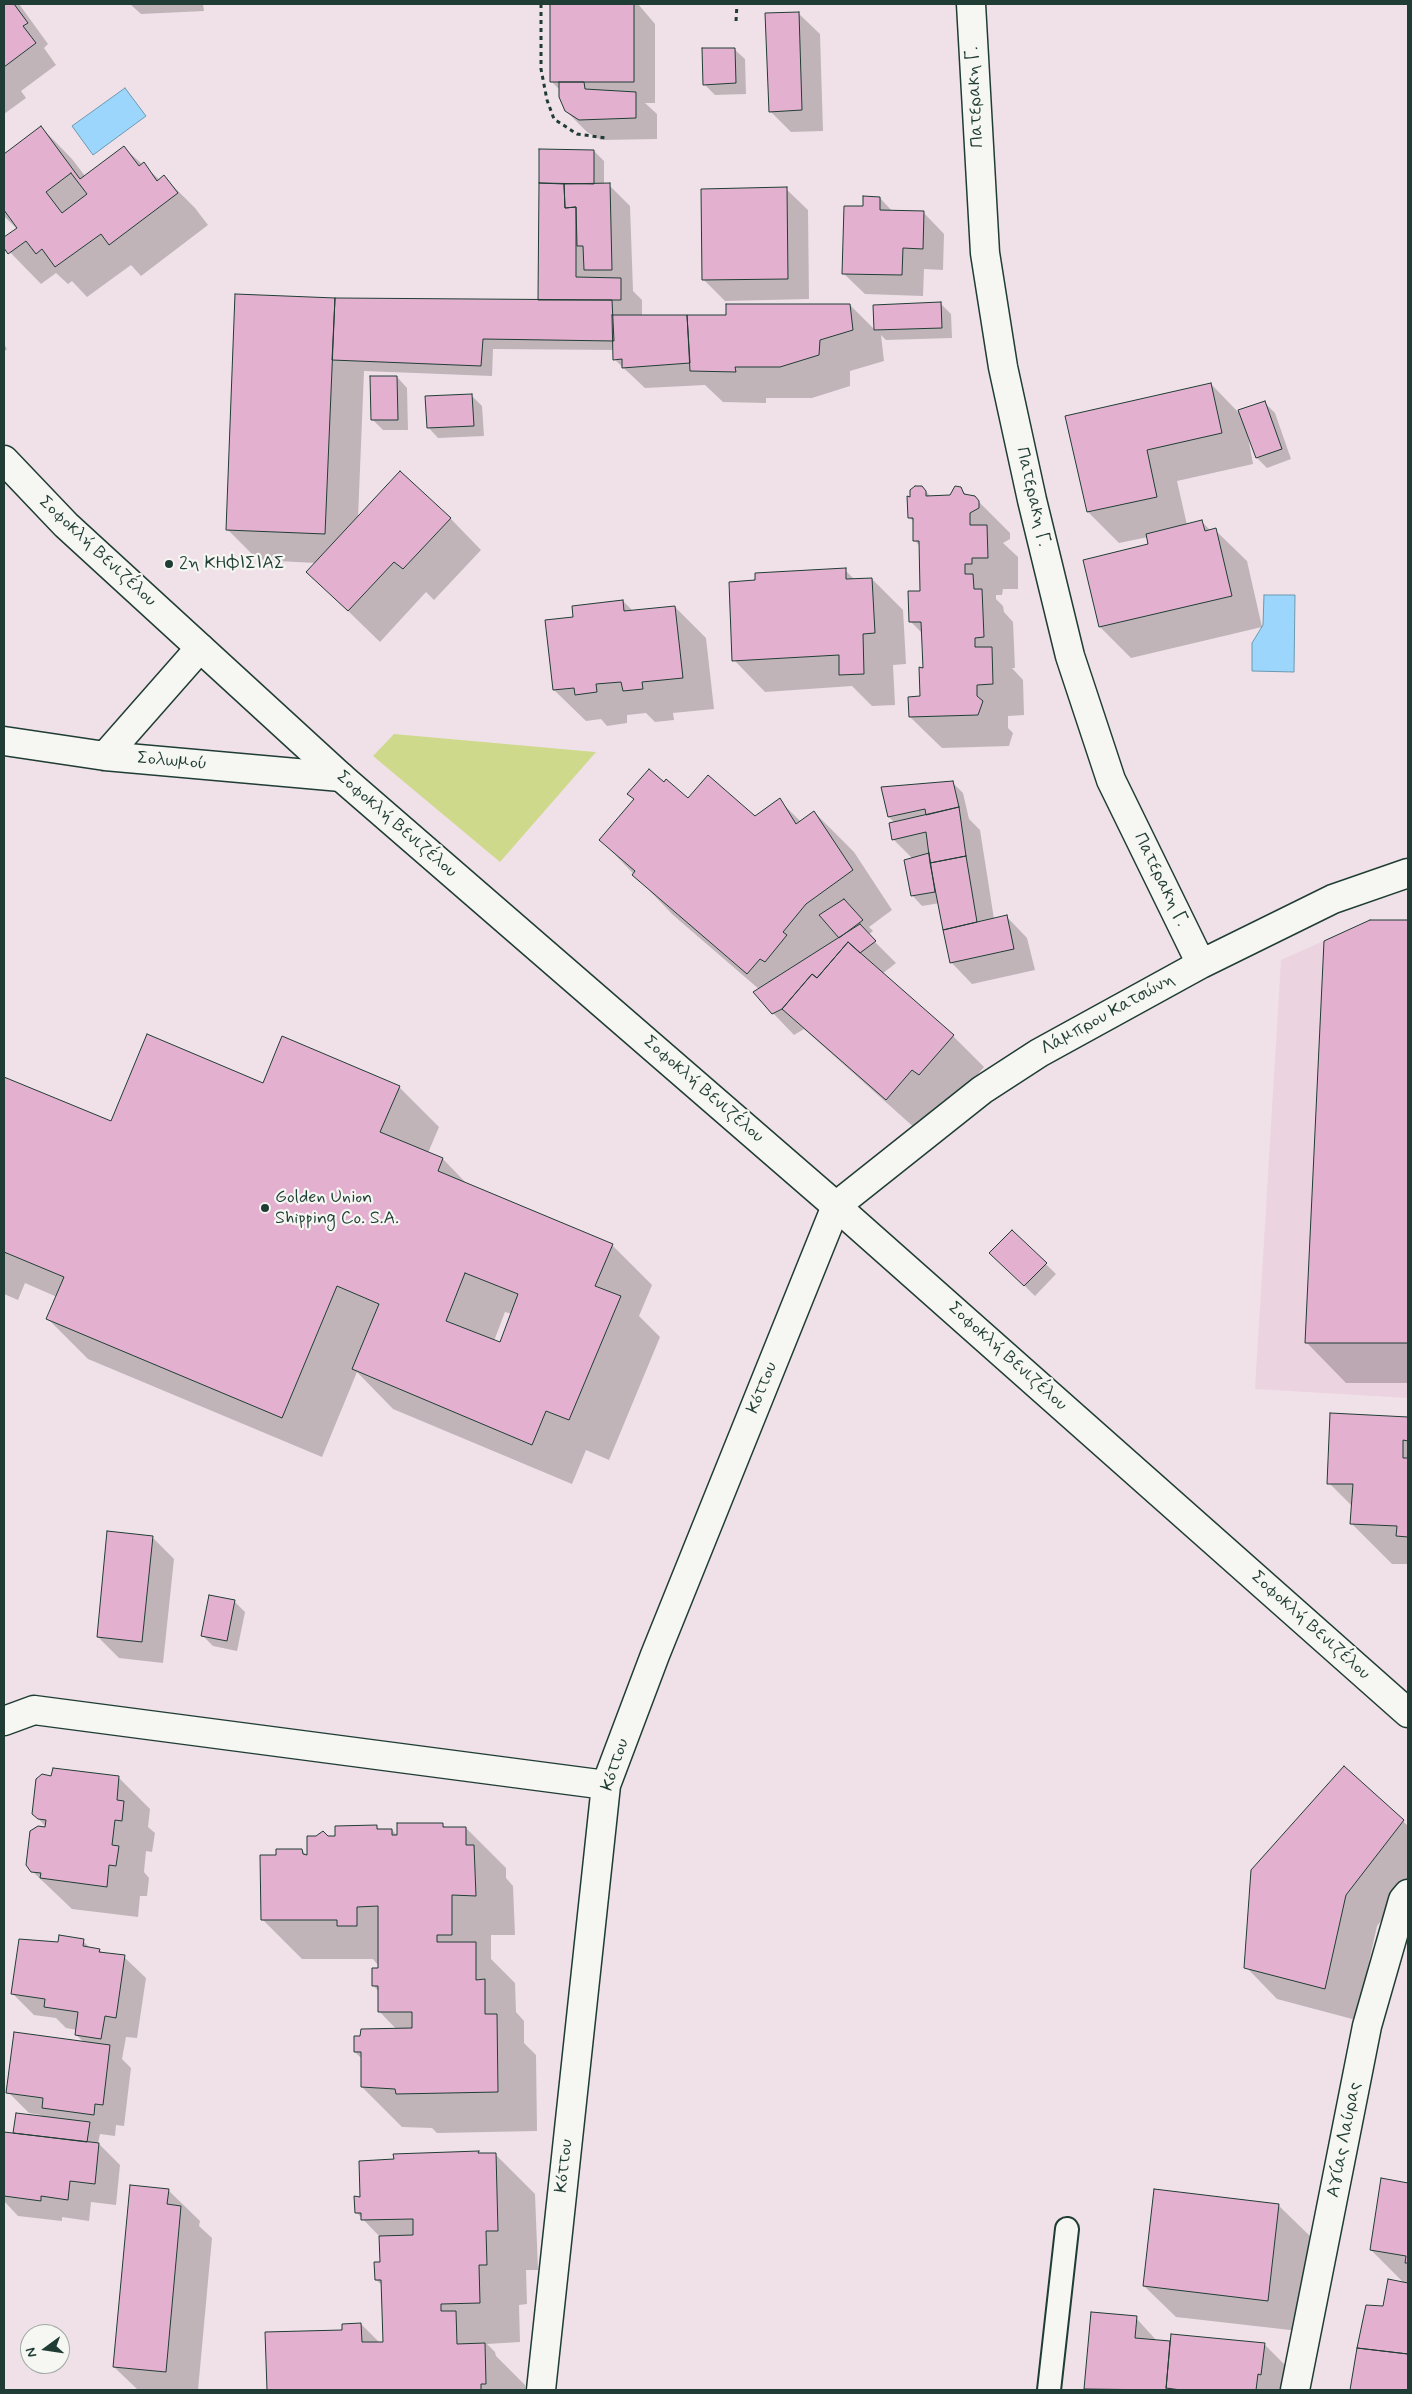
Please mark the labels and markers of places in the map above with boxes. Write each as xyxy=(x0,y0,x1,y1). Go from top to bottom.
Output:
place label: 2η ΚΗΦΙΣΙΑΣ xyxy=(179,553,285,575)
marker: 2η ΚΗΦΙΣΙΑΣ xyxy=(163,558,175,570)
place label: Golden Union Shipping Co. S.A. xyxy=(275,1187,399,1230)
marker: Golden Union Shipping Co. S.A. xyxy=(259,1202,271,1214)

